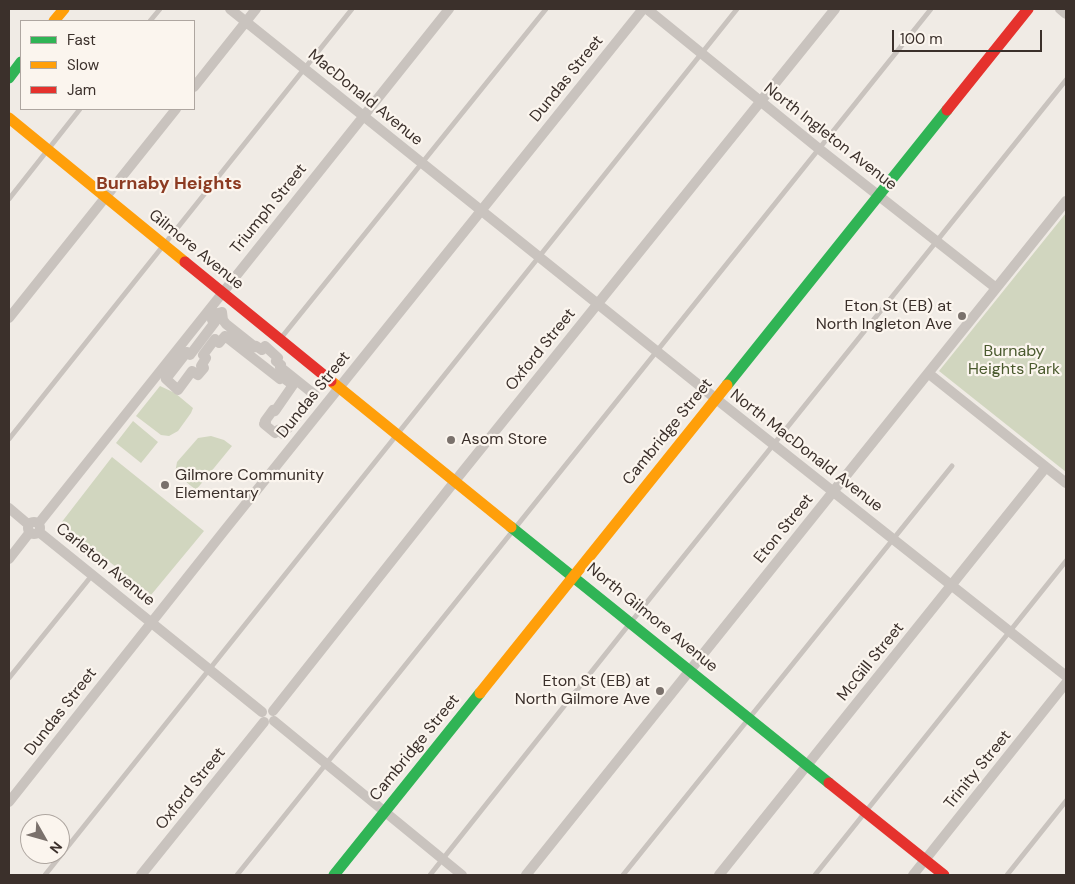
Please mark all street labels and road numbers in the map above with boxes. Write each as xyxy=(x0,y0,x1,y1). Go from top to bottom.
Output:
street label: Dundas Street xyxy=(526,32,608,126)
street label: MacDonald Avenue xyxy=(304,46,426,150)
street label: North Ingleton Avenue xyxy=(760,79,900,195)
street label: Triumph Street xyxy=(227,160,311,258)
street label: Gilmore Avenue xyxy=(145,206,247,294)
street label: Oxford Street xyxy=(502,305,580,395)
street label: Dundas Street xyxy=(273,348,355,442)
street label: Cambridge Street xyxy=(619,375,717,489)
street label: North MacDonald Avenue xyxy=(726,386,886,516)
street label: Eton Street xyxy=(750,491,818,567)
street label: Carleton Avenue xyxy=(52,519,158,611)
street label: North Gilmore Avenue xyxy=(583,559,721,677)
street label: McGill Street xyxy=(834,619,908,705)
street label: Dundas Street xyxy=(21,664,101,760)
street label: Cambridge Street xyxy=(366,691,464,805)
street label: Trinity Street xyxy=(940,727,1016,813)
street label: Oxford Street xyxy=(152,744,230,834)

